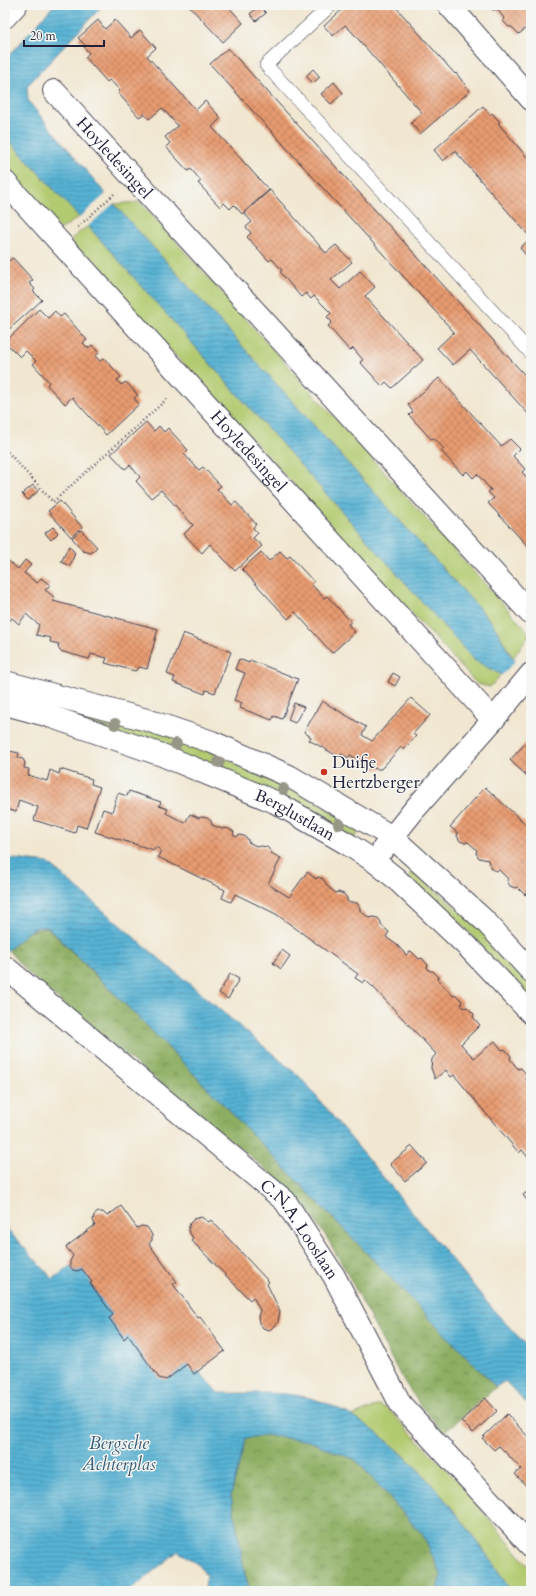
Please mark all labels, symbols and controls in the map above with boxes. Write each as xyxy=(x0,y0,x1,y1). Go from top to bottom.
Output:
scale bar xyxy=(24,22,104,48)
text: 20 m xyxy=(30,28,57,44)
street label: Hoyledesingel xyxy=(71,112,158,204)
street label: Hoyledesingel xyxy=(205,405,292,498)
place label: Duifje Hertzberger xyxy=(332,751,420,794)
marker: Duifje Hertzberger xyxy=(319,767,329,777)
street label: Berglustlaan xyxy=(251,784,339,846)
street label: C.N.A. Looslaan xyxy=(255,1174,344,1284)
water label: Bergsche Achterplas xyxy=(81,1431,156,1477)

